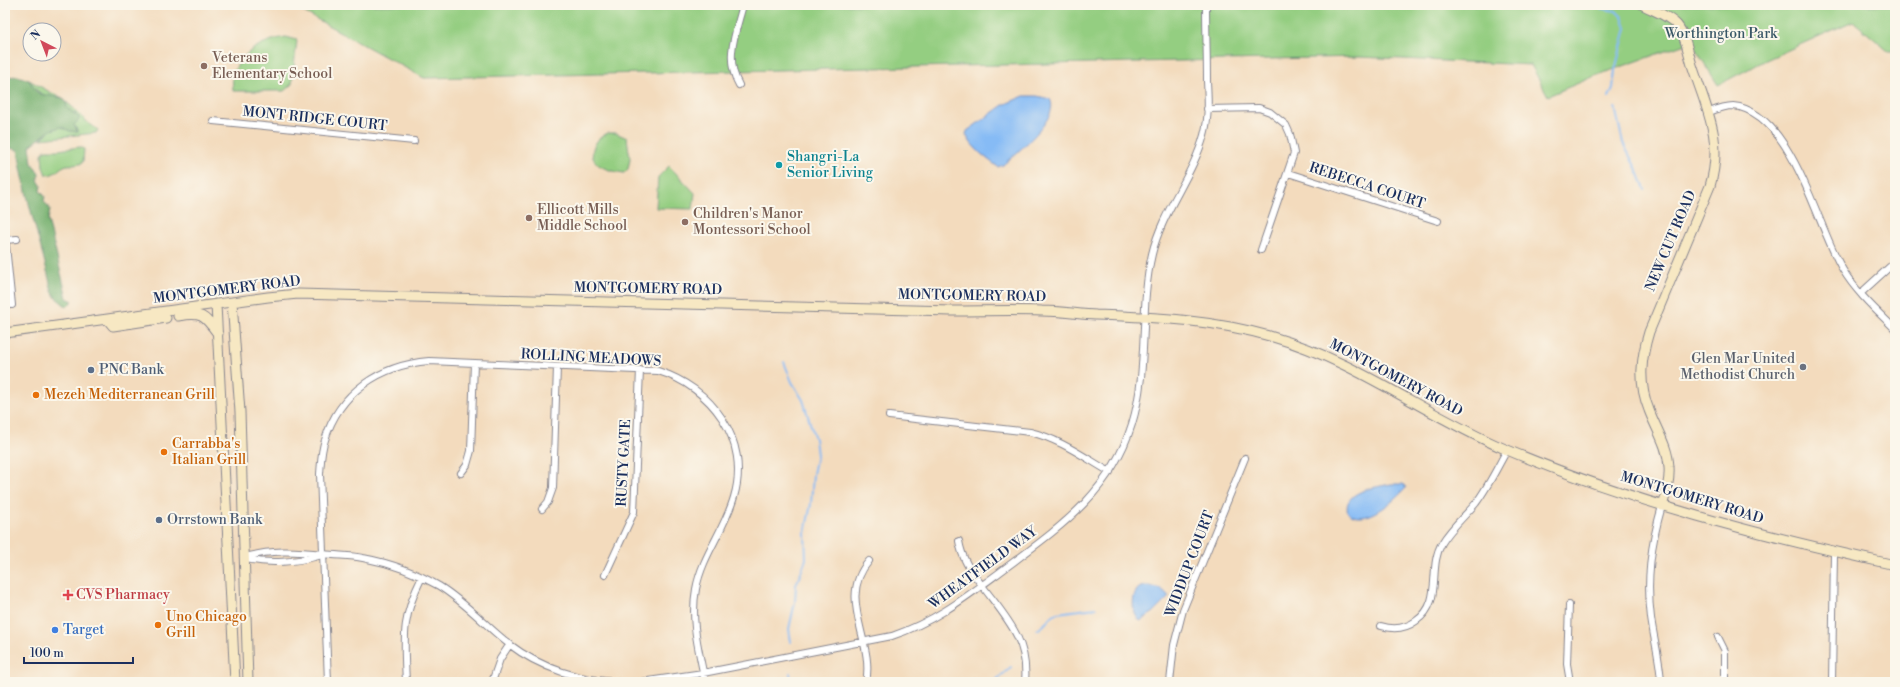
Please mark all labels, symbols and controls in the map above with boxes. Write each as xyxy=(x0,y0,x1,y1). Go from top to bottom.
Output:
north arrow xyxy=(22,22,62,62)
park label: Worthington Park xyxy=(1664,25,1778,43)
text: N xyxy=(28,27,44,43)
place label: Veterans Elementary School xyxy=(211,49,332,83)
marker: Veterans Elementary School xyxy=(199,61,209,71)
street label: MONT RIDGE COURT xyxy=(242,102,388,136)
place label: Shangri-La Senior Living xyxy=(787,148,874,182)
street label: REBECCA COURT xyxy=(1307,159,1427,213)
marker: Shangri-La Senior Living xyxy=(774,160,784,170)
street label: NEW CUT ROAD xyxy=(1642,188,1700,294)
place label: Ellicott Mills Middle School xyxy=(537,201,627,235)
place label: Children's Manor Montessori School xyxy=(693,205,811,239)
marker: Ellicott Mills Middle School xyxy=(524,213,534,223)
marker: Children's Manor Montessori School xyxy=(680,217,690,227)
street label: MONTGOMERY ROAD xyxy=(152,272,302,308)
street label: MONTGOMERY ROAD xyxy=(574,279,722,299)
street label: MONTGOMERY ROAD xyxy=(898,286,1046,306)
street label: MONTGOMERY ROAD xyxy=(1326,335,1466,421)
street label: ROLLING MEADOWS xyxy=(520,345,662,371)
place label: Glen Mar United Methodist Church xyxy=(1680,350,1796,384)
place label: PNC Bank xyxy=(99,361,165,379)
marker: Glen Mar United Methodist Church xyxy=(1798,362,1808,372)
marker: PNC Bank xyxy=(86,365,96,375)
place label: Mezeh Mediterranean Grill xyxy=(44,386,215,404)
marker: Mezeh Mediterranean Grill xyxy=(31,390,41,400)
street label: RUSTY GATE xyxy=(613,419,635,507)
place label: Carrabba's Italian Grill xyxy=(172,435,246,469)
marker: Carrabba's Italian Grill xyxy=(159,447,169,457)
street label: MONTGOMERY ROAD xyxy=(1618,468,1766,528)
street label: WIDDUP COURT xyxy=(1161,508,1219,621)
place label: Orrstown Bank xyxy=(167,511,263,529)
marker: Orrstown Bank xyxy=(154,515,164,525)
street label: WHEATFIELD WAY xyxy=(924,522,1041,614)
place label: CVS Pharmacy xyxy=(76,586,170,604)
marker: CVS Pharmacy xyxy=(63,590,73,600)
place label: Uno Chicago Grill xyxy=(166,608,247,642)
marker: Uno Chicago Grill xyxy=(153,620,163,630)
place label: Target xyxy=(63,621,104,639)
marker: Target xyxy=(50,625,60,635)
scale bar xyxy=(24,639,133,665)
text: 100 m xyxy=(30,646,64,661)

